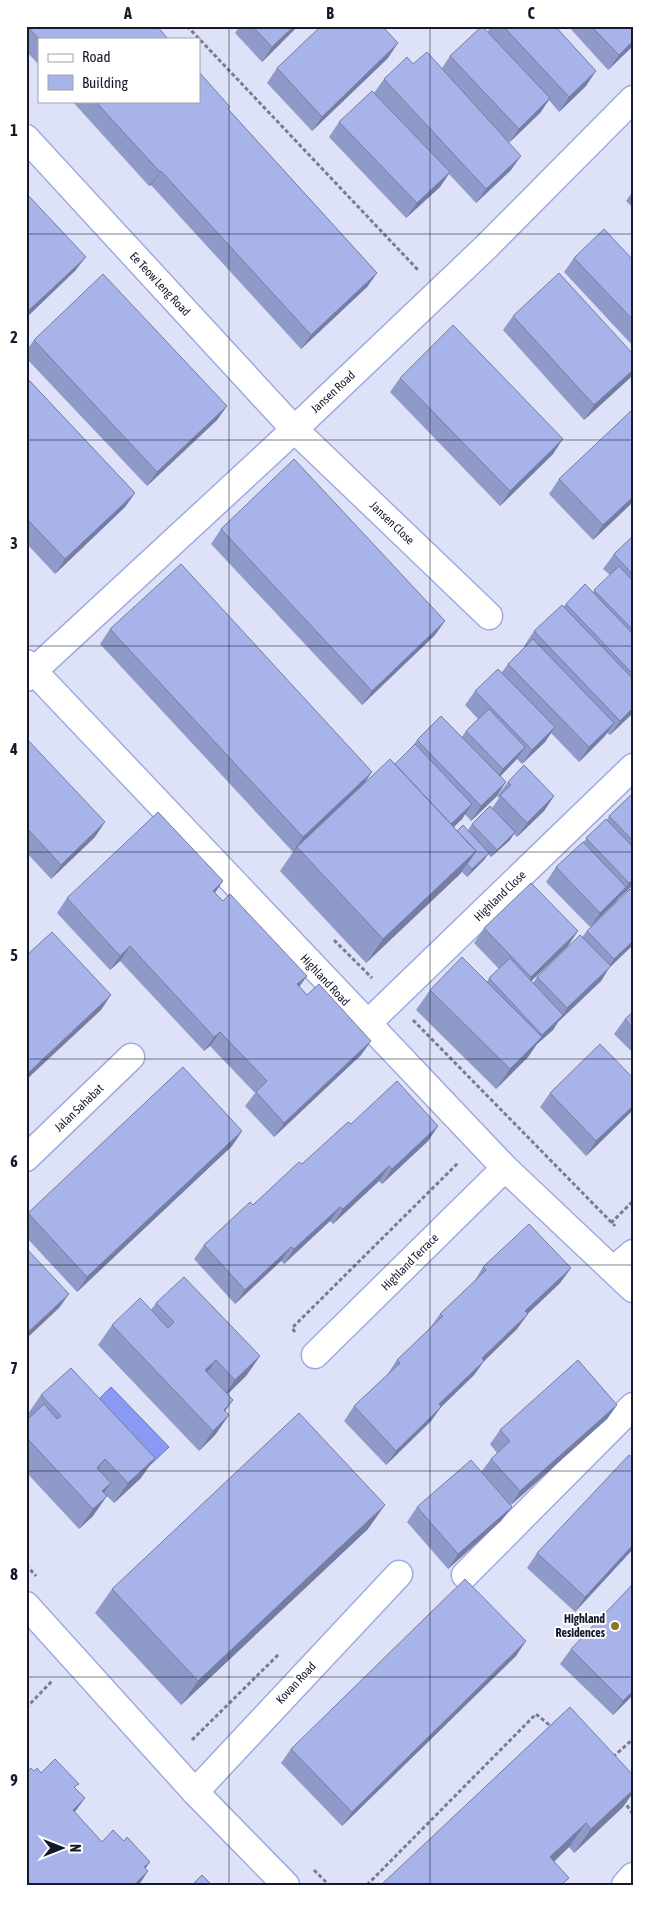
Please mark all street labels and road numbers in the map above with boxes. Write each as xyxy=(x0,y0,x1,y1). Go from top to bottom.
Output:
street label: Ee Teow Leng Road xyxy=(127,249,193,319)
street label: Jansen Road xyxy=(308,368,358,416)
street label: Jansen Close xyxy=(367,498,417,548)
street label: Highland Close xyxy=(471,868,529,924)
street label: Highland Road xyxy=(298,951,352,1009)
street label: Jalan Sahabat xyxy=(52,1081,107,1135)
street label: Highland Terrace xyxy=(379,1231,441,1293)
street label: Kovan Road xyxy=(273,1659,319,1707)

